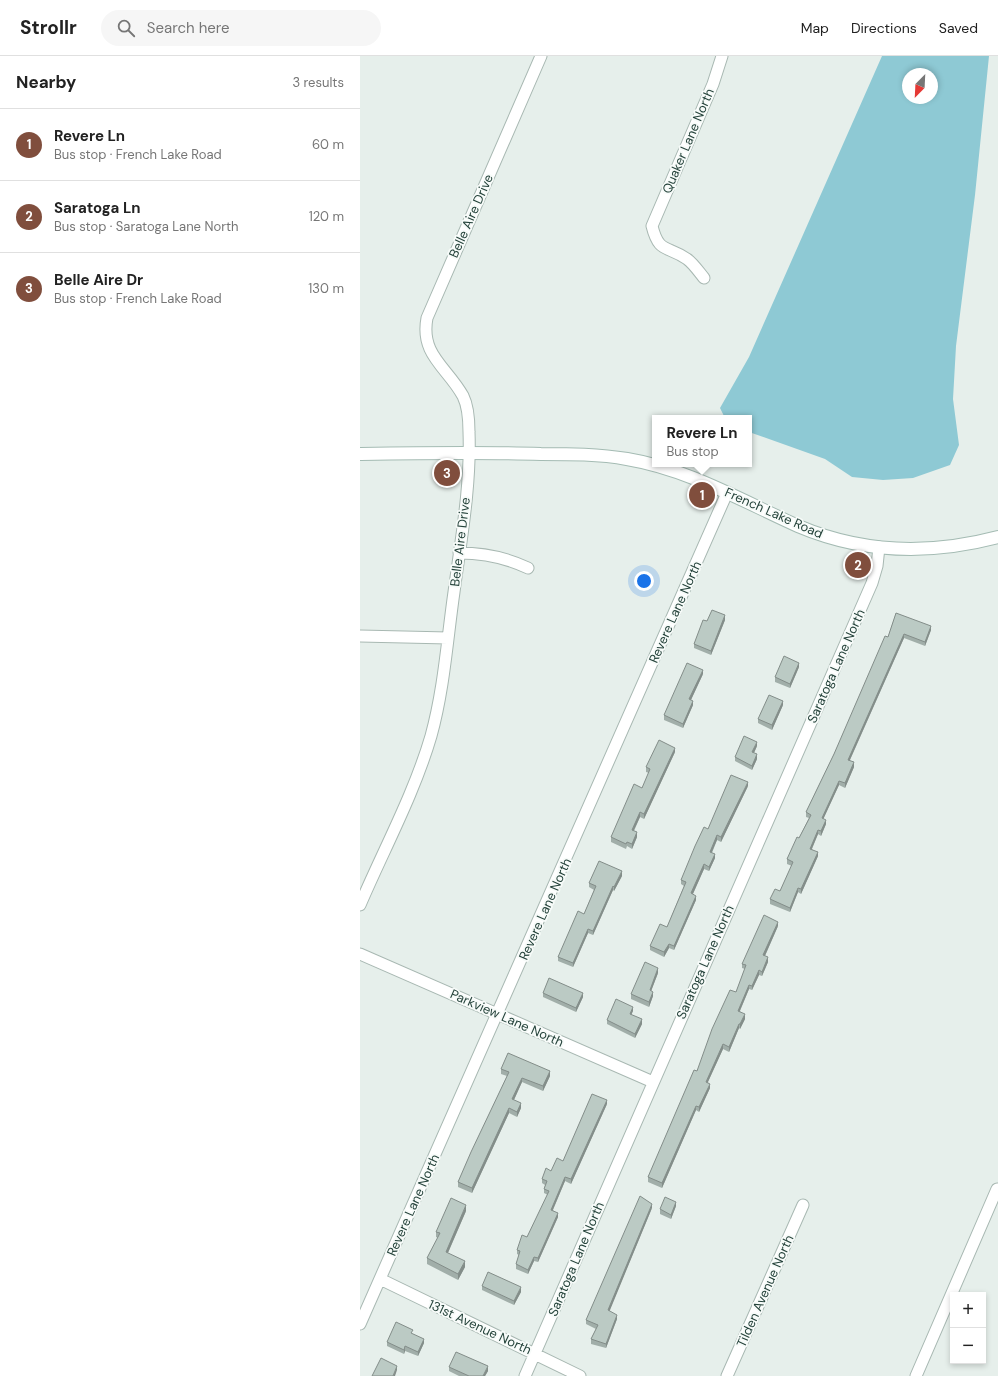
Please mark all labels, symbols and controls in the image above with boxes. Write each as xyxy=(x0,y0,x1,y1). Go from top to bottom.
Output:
search box xyxy=(101,10,381,46)
text: Strollr xyxy=(20,15,77,40)
icon: search xyxy=(115,17,137,39)
text: Search here xyxy=(147,18,230,38)
text: Map xyxy=(801,19,829,37)
text: Directions xyxy=(851,19,917,37)
text: Saved xyxy=(939,19,978,37)
north arrow xyxy=(902,68,938,104)
text: Nearby xyxy=(16,71,76,93)
text: 3 results xyxy=(292,74,344,91)
street label: Quaker Lane North xyxy=(658,86,718,196)
text: Revere Ln xyxy=(54,126,125,146)
text: 1 xyxy=(27,136,31,153)
text: 60 m xyxy=(312,136,344,153)
text: Bus stop · French Lake Road xyxy=(54,146,222,163)
street label: Belle Aire Drive xyxy=(445,172,497,260)
text: Saratoga Ln xyxy=(54,198,141,218)
text: 2 xyxy=(25,208,33,225)
text: 120 m xyxy=(309,208,344,225)
text: Bus stop · Saratoga Lane North xyxy=(54,218,239,235)
text: Belle Aire Dr xyxy=(54,270,143,290)
text: 3 xyxy=(25,280,33,297)
text: 130 m xyxy=(308,280,344,297)
text: Bus stop · French Lake Road xyxy=(54,290,222,307)
popup xyxy=(652,415,752,467)
text: Revere Ln xyxy=(666,423,738,443)
text: Bus stop xyxy=(666,443,719,460)
pin: 3 xyxy=(434,458,460,488)
pin: 1 xyxy=(689,480,715,510)
street label: French Lake Road xyxy=(722,484,826,542)
street label: Belle Aire Drive xyxy=(446,496,474,588)
pin: 2 xyxy=(845,550,871,580)
street label: Revere Lane North xyxy=(645,558,705,666)
your location xyxy=(634,571,654,591)
street label: Saratoga Lane North xyxy=(803,606,869,726)
street label: Revere Lane North xyxy=(515,855,575,963)
street label: Saratoga Lane North xyxy=(672,902,738,1022)
street label: Parkview Lane North xyxy=(448,985,566,1051)
street label: Revere Lane North xyxy=(383,1151,443,1259)
street label: Saratoga Lane North xyxy=(544,1199,608,1319)
street label: Tilden Avenue North xyxy=(733,1232,797,1350)
map controls xyxy=(950,1292,986,1364)
button: + xyxy=(950,1292,986,1328)
street label: 131st Avenue North xyxy=(426,1296,534,1358)
button: − xyxy=(950,1328,986,1364)

